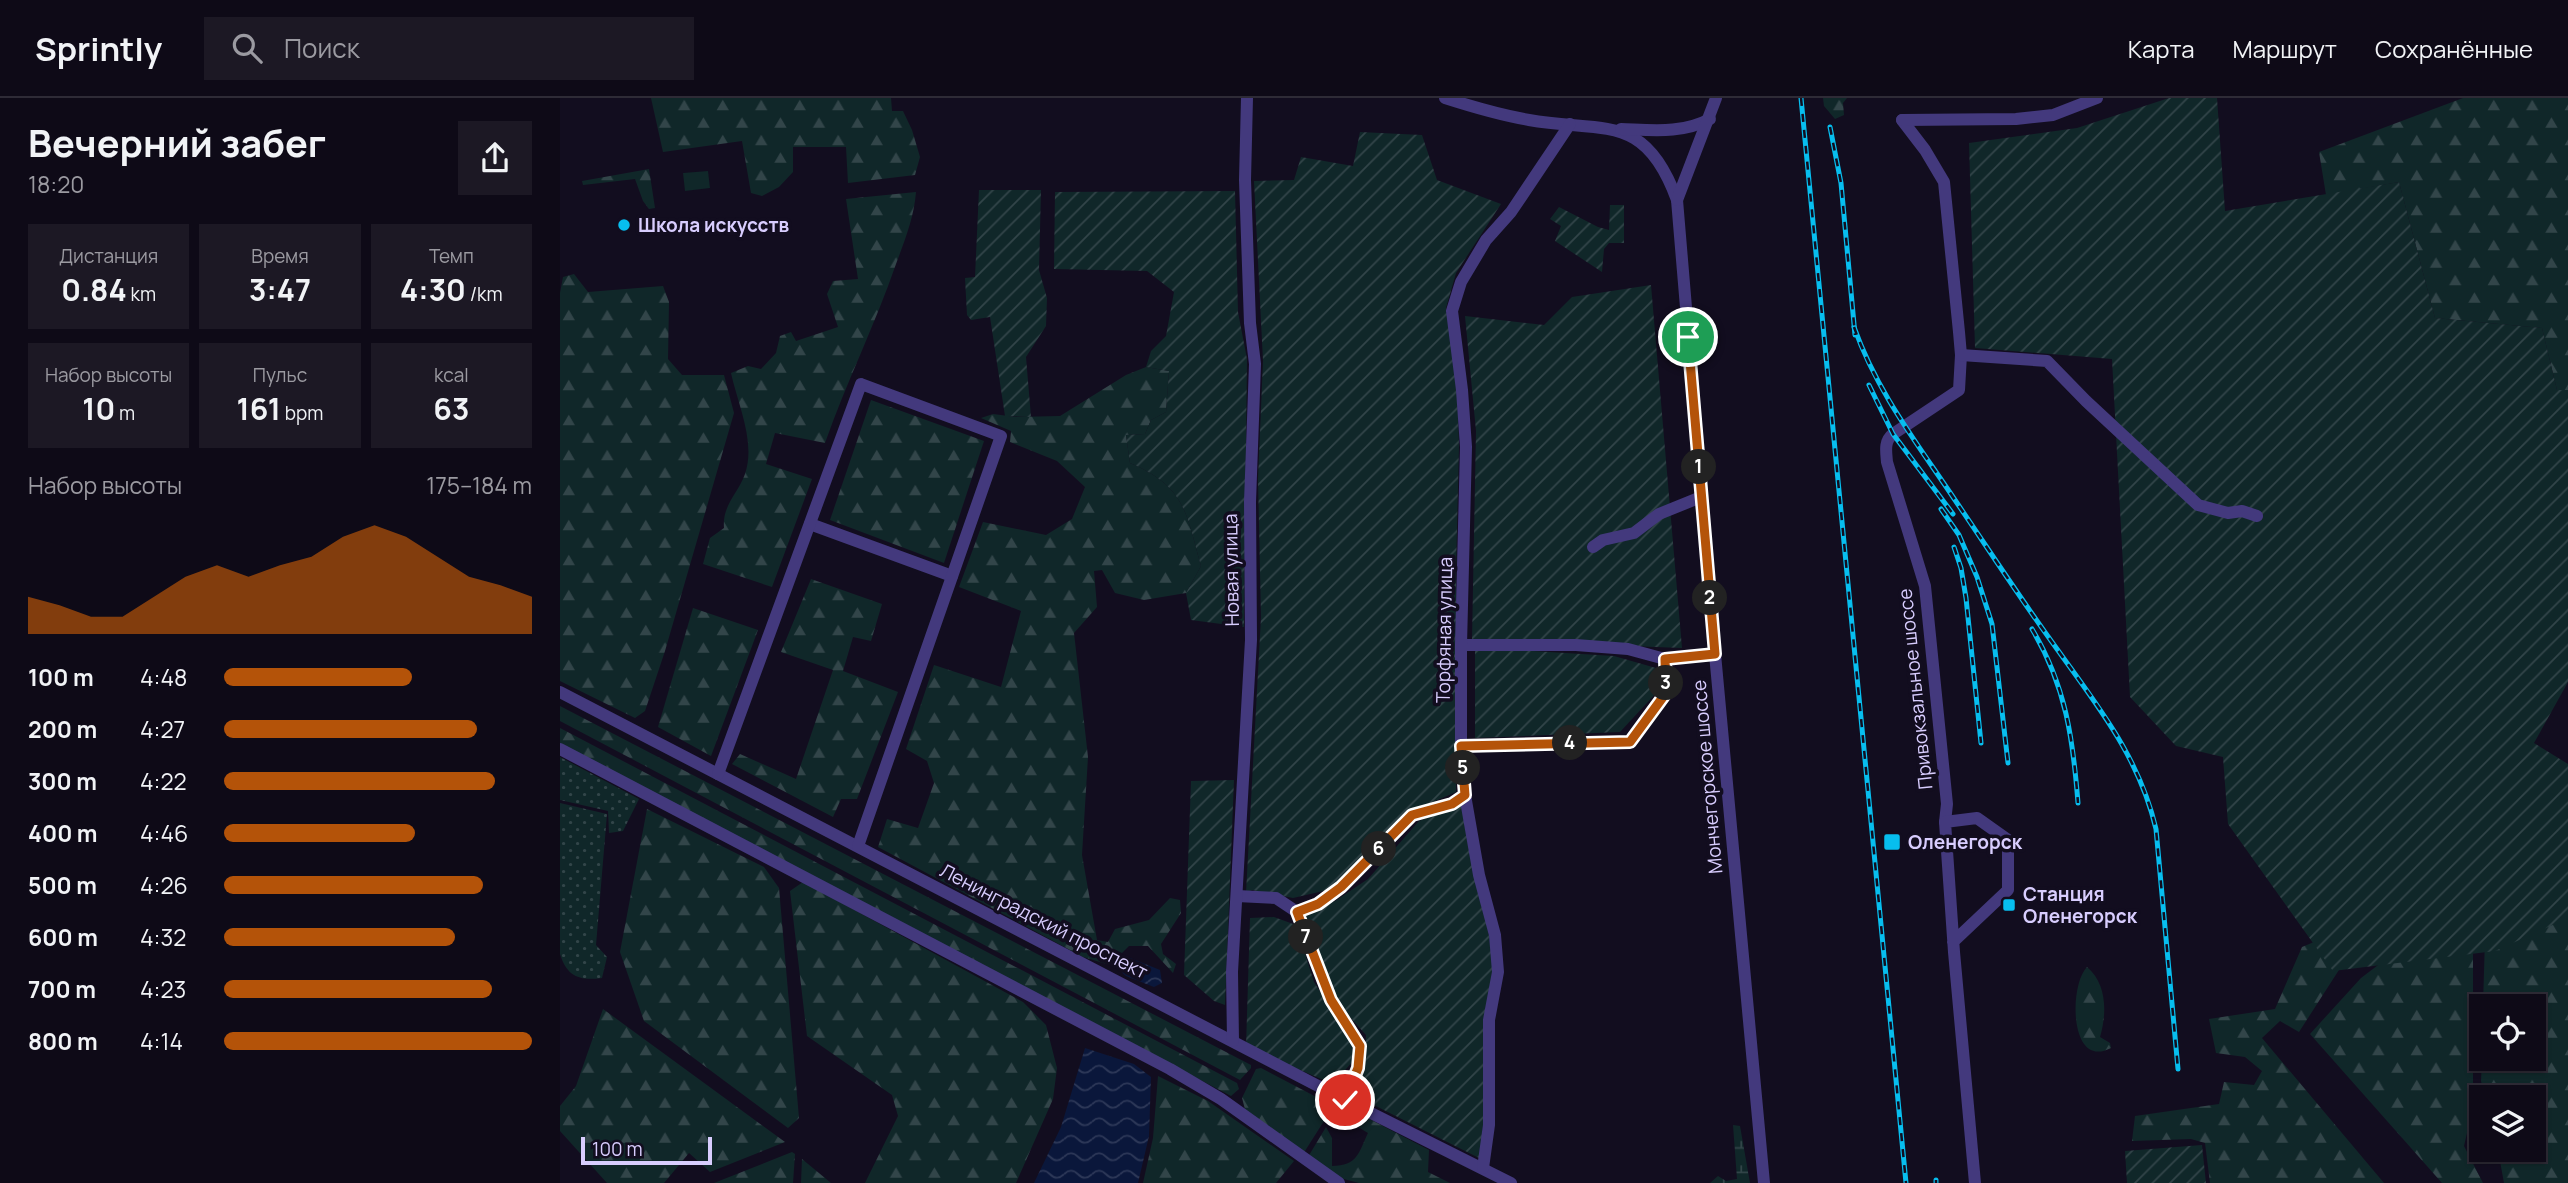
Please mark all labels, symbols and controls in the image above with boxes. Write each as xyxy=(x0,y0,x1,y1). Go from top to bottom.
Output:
search box xyxy=(204,17,694,80)
text: Sprintly xyxy=(35,26,162,71)
icon: search xyxy=(228,29,266,67)
text: Поиск xyxy=(284,30,360,66)
text: Карта xyxy=(2128,32,2195,65)
text: Маршрут xyxy=(2233,32,2337,65)
text: Сохранённые xyxy=(2375,32,2533,65)
text: Вечерний забег xyxy=(28,116,326,168)
button: share xyxy=(458,121,532,195)
text: 18:20 xyxy=(28,168,84,200)
place label: Школа искусств xyxy=(638,212,790,238)
marker: Школа искусств xyxy=(616,217,632,233)
text: Дистанция xyxy=(59,243,158,269)
text: Время xyxy=(251,243,309,269)
text: Темп xyxy=(429,243,474,269)
text: 0.84 xyxy=(61,269,127,310)
text: 3:47 xyxy=(249,269,311,310)
text: 4:30 xyxy=(400,269,466,310)
text: km xyxy=(127,281,156,307)
text: /km xyxy=(466,281,503,307)
pin xyxy=(1658,307,1718,367)
icon: arrive xyxy=(1669,318,1707,356)
text: Набор высоты xyxy=(45,362,172,388)
text: Пульс xyxy=(253,362,307,388)
text: kcal xyxy=(434,362,469,388)
text: 10 xyxy=(82,388,115,429)
text: 161 xyxy=(237,388,281,429)
text: 63 xyxy=(433,388,469,429)
text: m xyxy=(115,400,135,426)
text: bpm xyxy=(281,400,323,426)
pin: 1 xyxy=(1682,450,1716,484)
text: 1 xyxy=(1694,453,1703,479)
text: Набор высоты xyxy=(28,469,182,501)
text: 175–184 m xyxy=(426,469,532,501)
street label: Новая улица xyxy=(1217,513,1245,627)
street label: Торфяная улица xyxy=(1430,557,1458,703)
pin: 2 xyxy=(1692,580,1728,616)
text: 2 xyxy=(1704,584,1715,610)
street label: Привокзальное шоссе xyxy=(1892,587,1938,791)
text: 100 m xyxy=(28,661,94,693)
text: 4:48 xyxy=(140,661,187,693)
pin: 3 xyxy=(1648,666,1684,700)
text: 3 xyxy=(1660,669,1671,695)
street label: Мончегорское шоссе xyxy=(1686,679,1728,875)
text: 200 m xyxy=(28,713,97,745)
text: 4:27 xyxy=(140,713,185,745)
pin: 4 xyxy=(1552,726,1588,760)
text: 4 xyxy=(1564,729,1575,755)
pin: 5 xyxy=(1446,750,1480,786)
text: 5 xyxy=(1457,754,1468,780)
text: 300 m xyxy=(28,765,97,797)
text: 4:22 xyxy=(140,765,187,797)
text: 400 m xyxy=(28,817,98,849)
text: 4:46 xyxy=(140,817,188,849)
place label: Оленегорск xyxy=(1908,829,2023,855)
pin: 6 xyxy=(1362,832,1396,866)
marker: Оленегорск xyxy=(1882,832,1902,852)
text: 6 xyxy=(1373,835,1384,861)
street label: Ленинградский проспект xyxy=(936,857,1153,985)
text: 500 m xyxy=(28,869,97,901)
text: 4:26 xyxy=(140,869,188,901)
place label: Станция Оленегорск xyxy=(2023,881,2138,929)
marker: Станция Оленегорск xyxy=(2001,897,2017,913)
pin: 7 xyxy=(1288,920,1324,954)
text: 600 m xyxy=(28,921,98,953)
text: 4:32 xyxy=(140,921,186,953)
text: 7 xyxy=(1300,923,1311,949)
text: 700 m xyxy=(28,973,96,1005)
text: 4:23 xyxy=(140,973,186,1005)
map controls xyxy=(2469,994,2546,1162)
button: locate xyxy=(2469,994,2546,1071)
text: 800 m xyxy=(28,1025,98,1057)
text: 4:14 xyxy=(140,1025,183,1057)
pin xyxy=(1315,1070,1375,1130)
icon: check xyxy=(1326,1081,1364,1119)
button: layers xyxy=(2469,1085,2546,1162)
scale bar xyxy=(581,1134,712,1166)
text: 100 m xyxy=(592,1136,643,1162)

